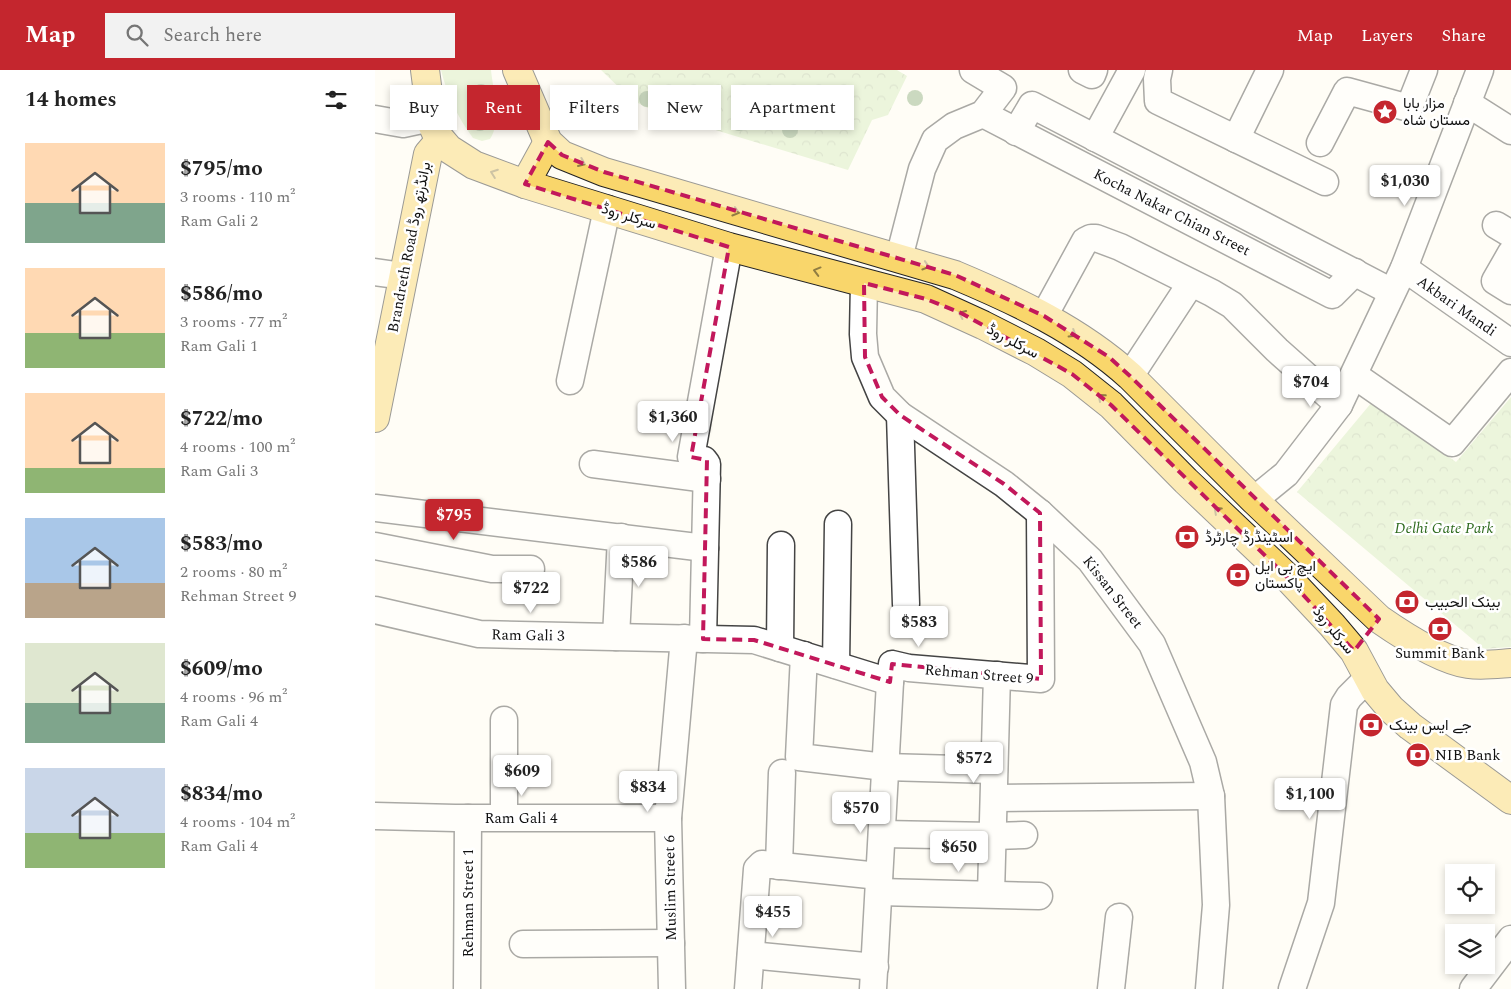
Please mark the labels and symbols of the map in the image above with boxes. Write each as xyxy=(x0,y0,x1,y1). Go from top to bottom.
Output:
place label: مزار بابا مستان شاہ xyxy=(1403,92,1470,132)
place icon: مزار بابا مستان شاہ xyxy=(1372,99,1398,125)
one-way arrow xyxy=(577,158,585,168)
street label: Brandreth Road برانڈرتھ روڈ xyxy=(382,160,437,334)
street label: Kocha Nakar Chian Street xyxy=(1089,163,1254,262)
pin: $1,030 xyxy=(1364,164,1446,207)
one-way arrow xyxy=(491,168,499,178)
street label: سرکلر روڈ xyxy=(599,197,659,236)
one-way arrow xyxy=(732,207,740,217)
one-way arrow xyxy=(922,261,930,271)
one-way arrow xyxy=(813,266,822,277)
street label: Akbari Mandi xyxy=(1412,270,1501,342)
one-way arrow xyxy=(958,310,967,321)
street label: سرکلر روڈ xyxy=(983,318,1043,365)
one-way arrow xyxy=(1068,328,1077,338)
pin: $704 xyxy=(1281,366,1341,408)
one-way arrow xyxy=(1098,394,1107,403)
pin: $1,360 xyxy=(632,400,714,443)
pin: $795 xyxy=(424,498,484,541)
one-way arrow xyxy=(1214,507,1223,516)
park label: Delhi Gate Park xyxy=(1395,517,1493,540)
bank icon: اسٹینڈرڈ چارٹرڈ xyxy=(1174,524,1200,550)
place label: اسٹینڈرڈ چارٹرڈ xyxy=(1205,526,1293,549)
pin: $586 xyxy=(609,546,669,588)
street label: Kissan Street xyxy=(1077,551,1149,634)
place label: ایچ بی ایل پاکستان xyxy=(1255,555,1316,595)
bank icon: ایچ بی ایل پاکستان xyxy=(1225,562,1251,588)
pin: $722 xyxy=(501,572,561,614)
bank icon: بينک الحبيب xyxy=(1394,589,1420,615)
place label: بينک الحبيب xyxy=(1425,591,1500,614)
street label: سرکلر روڈ xyxy=(1307,601,1360,659)
pin: $583 xyxy=(889,606,949,648)
bank icon: Summit Bank xyxy=(1427,616,1453,642)
street label: Ram Gali 3 xyxy=(491,623,565,648)
place label: Summit Bank xyxy=(1395,642,1485,665)
street label: Rehman Street 9 xyxy=(924,658,1034,691)
bank icon: جے ایس بینک xyxy=(1358,712,1384,738)
place label: جے ایس بینک xyxy=(1389,714,1472,737)
pin: $572 xyxy=(944,742,1004,784)
bank icon: NIB Bank xyxy=(1405,742,1431,768)
place label: NIB Bank xyxy=(1435,744,1501,767)
pin: $609 xyxy=(492,754,552,797)
pin: $834 xyxy=(618,770,678,813)
pin: $1,100 xyxy=(1269,778,1351,820)
pin: $570 xyxy=(831,792,891,834)
street label: Ram Gali 4 xyxy=(484,807,558,830)
pin: $650 xyxy=(929,830,989,873)
street label: Muslim Street 6 xyxy=(658,834,683,941)
street label: Rehman Street 1 xyxy=(457,848,480,958)
pin: $455 xyxy=(743,896,803,938)

